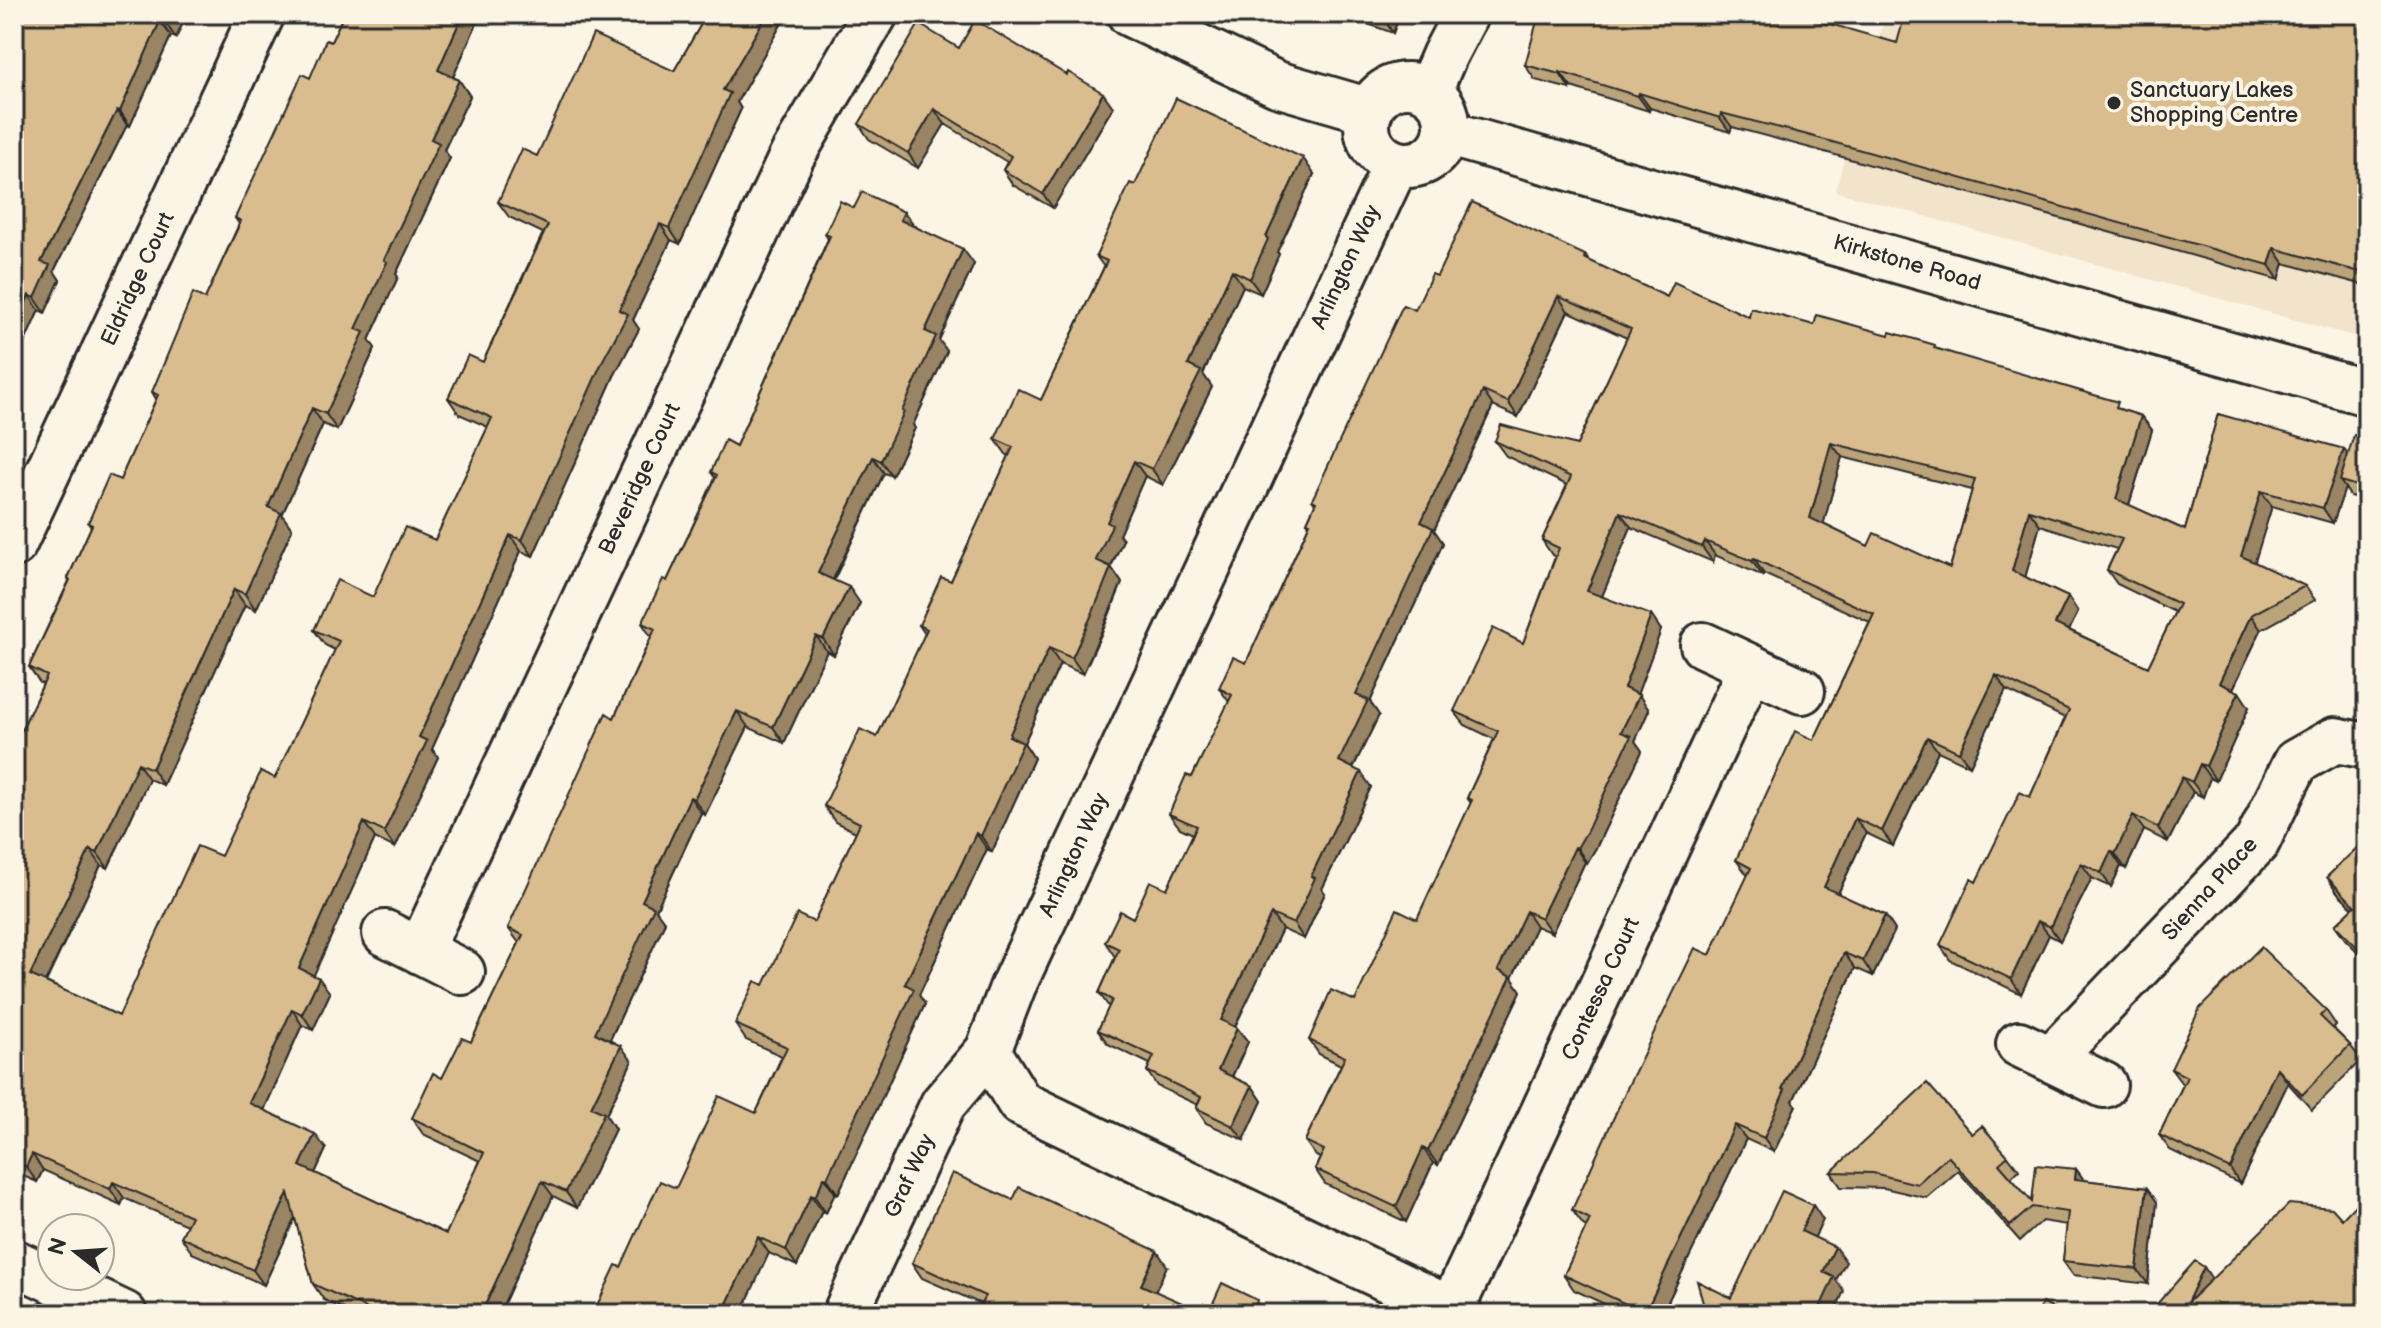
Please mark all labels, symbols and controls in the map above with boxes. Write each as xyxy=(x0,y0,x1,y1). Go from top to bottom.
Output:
place label: Sanctuary Lakes Shopping Centre xyxy=(2130,77,2298,129)
marker: Sanctuary Lakes Shopping Centre xyxy=(2105,94,2123,112)
street label: Arlington Way xyxy=(1305,201,1387,333)
street label: Eldridge Court xyxy=(95,208,181,350)
street label: Kirkstone Road xyxy=(1830,229,1984,297)
street label: Beveridge Court xyxy=(593,399,687,559)
street label: Arlington Way xyxy=(1033,789,1115,921)
street label: Sienna Place xyxy=(2156,831,2264,947)
street label: Contessa Court xyxy=(1556,913,1646,1065)
street label: Graf Way xyxy=(879,1130,941,1222)
north arrow xyxy=(36,1212,116,1292)
text: N xyxy=(43,1235,74,1258)

